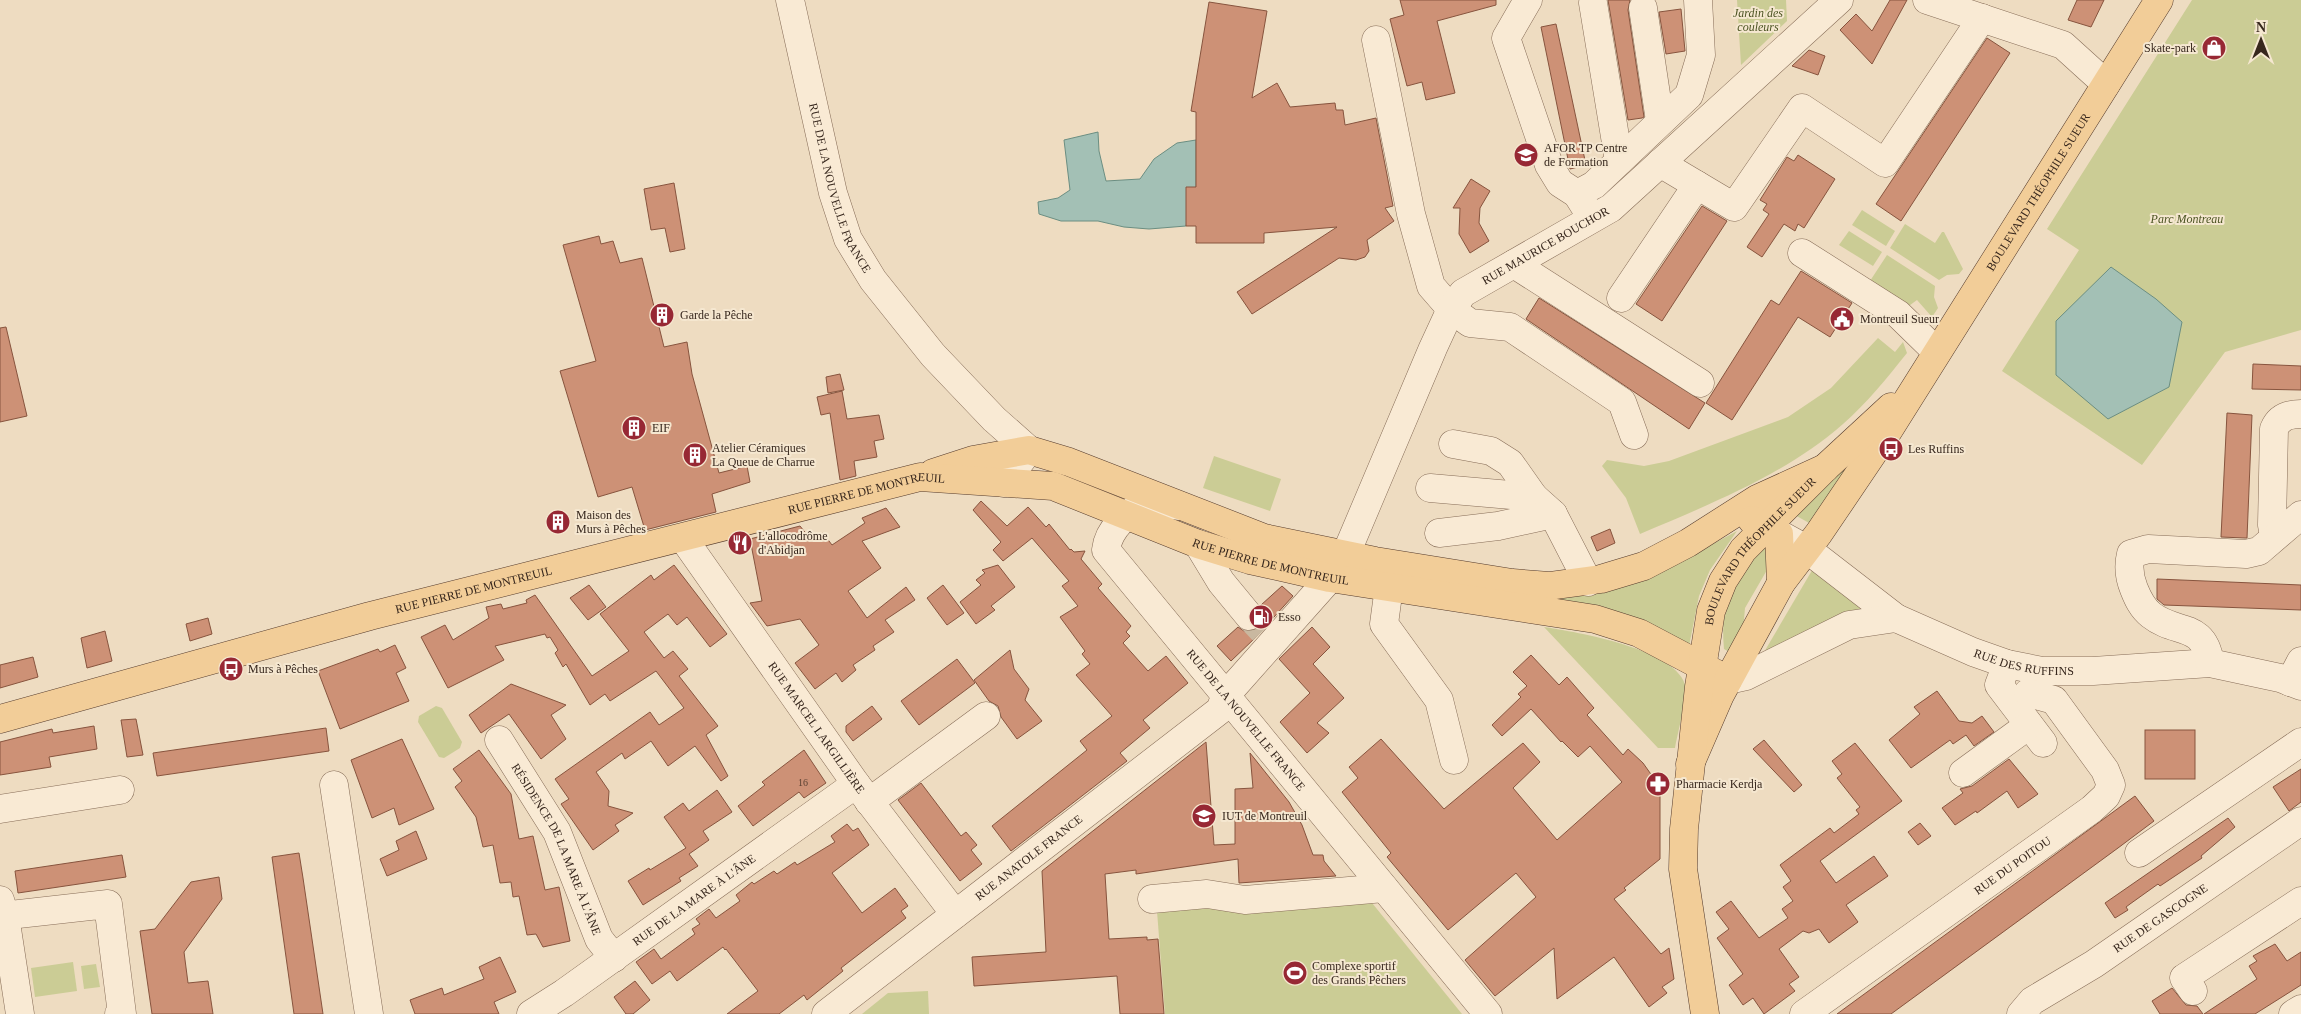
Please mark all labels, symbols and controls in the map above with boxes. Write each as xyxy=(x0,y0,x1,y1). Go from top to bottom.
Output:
park label: Jardin des couleurs xyxy=(1733,6,1783,34)
north arrow xyxy=(2236,15,2286,65)
text: N xyxy=(2256,20,2266,35)
shop icon: Skate-park xyxy=(2201,35,2227,61)
place label: Skate-park xyxy=(2144,41,2196,55)
street label: RUE DE LA NOUVELLE FRANCE xyxy=(806,102,874,275)
street label: BOULEVARD THÉOPHILE SUEUR xyxy=(1983,111,2093,274)
place label: AFOR TP Centre de Formation xyxy=(1544,141,1627,169)
school or university icon: AFOR TP Centre de Formation xyxy=(1513,142,1539,168)
street label: RUE MAURICE BOUCHOR xyxy=(1480,204,1612,288)
park label: Parc Montreau xyxy=(2150,212,2223,226)
building icon: Garde la Pêche xyxy=(649,302,675,328)
public building icon: Montreuil Sueur xyxy=(1829,306,1855,332)
place label: Garde la Pêche xyxy=(680,308,753,322)
place label: Montreuil Sueur xyxy=(1860,312,1939,326)
building icon: EIF xyxy=(621,415,647,441)
place label: EIF xyxy=(652,421,670,435)
bus stop icon: Les Ruffins xyxy=(1878,436,1904,462)
place label: Atelier Céramiques La Queue de Charrue xyxy=(712,441,815,469)
building icon: Atelier Céramiques La Queue de Charrue xyxy=(682,442,708,468)
place label: Les Ruffins xyxy=(1908,442,1964,456)
street label: RUE PIERRE DE MONTREUIL xyxy=(786,470,946,517)
street label: BOULEVARD THÉOPHILE SUEUR xyxy=(1702,474,1819,626)
place label: Maison des Murs à Pêches xyxy=(576,508,646,536)
building icon: Maison des Murs à Pêches xyxy=(545,509,571,535)
place label: L'allocodrôme d'Abidjan xyxy=(758,529,827,557)
restaurant icon: L'allocodrôme d'Abidjan xyxy=(727,530,753,556)
street label: RUE PIERRE DE MONTREUIL xyxy=(1190,535,1350,588)
street label: RUE PIERRE DE MONTREUIL xyxy=(394,563,554,616)
fuel station icon: Esso xyxy=(1248,604,1274,630)
place label: Esso xyxy=(1278,610,1301,624)
street label: RUE DES RUFFINS xyxy=(1972,646,2074,678)
street label: RUE DE LA NOUVELLE FRANCE xyxy=(1184,647,1308,794)
bus stop icon: Murs à Pêches xyxy=(218,656,244,682)
street label: RUE MARCEL LARGILLIÈRE xyxy=(765,659,868,796)
place label: Murs à Pêches xyxy=(248,662,318,676)
street label: RÉSIDENCE DE LA MARE À L'ÂNE xyxy=(509,761,604,937)
pharmacy icon: Pharmacie Kerdja xyxy=(1645,771,1671,797)
house number: 16 xyxy=(798,777,808,788)
place label: Pharmacie Kerdja xyxy=(1676,777,1763,791)
school or university icon: IUT de Montreuil xyxy=(1191,803,1217,829)
place label: IUT de Montreuil xyxy=(1222,809,1308,823)
street label: RUE ANATOLE FRANCE xyxy=(972,812,1085,903)
street label: RUE DU POITOU xyxy=(1971,833,2054,898)
street label: RUE DE LA MARE À L'ÂNE xyxy=(630,851,758,949)
street label: RUE DE GASCOGNE xyxy=(2111,881,2210,956)
place label: Complexe sportif des Grands Pêchers xyxy=(1312,959,1406,987)
sports icon: Complexe sportif des Grands Pêchers xyxy=(1282,960,1308,986)

